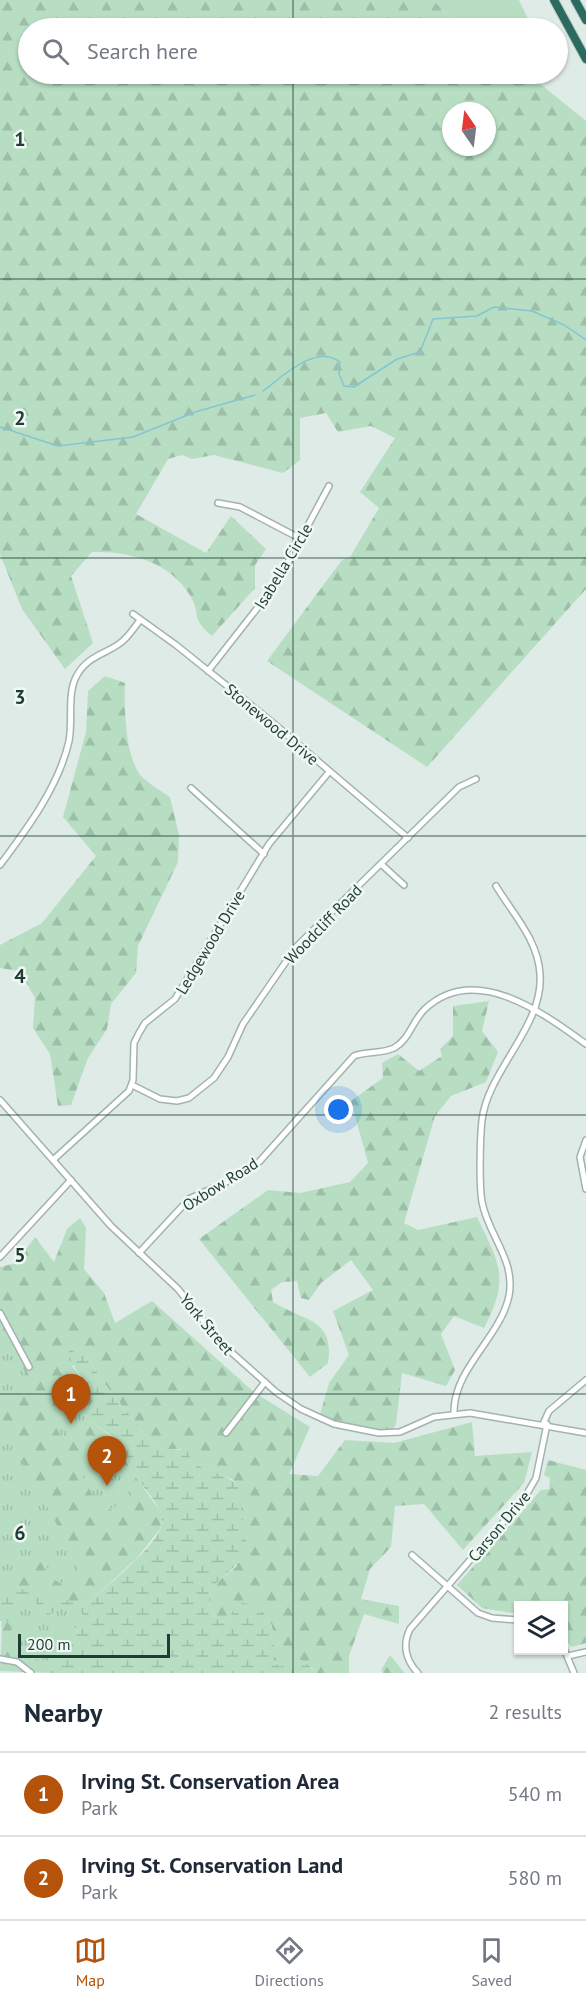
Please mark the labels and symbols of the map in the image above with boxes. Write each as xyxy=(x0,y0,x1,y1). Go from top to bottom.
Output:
north arrow xyxy=(442,102,496,156)
text: 1 xyxy=(14,126,26,152)
text: 2 xyxy=(14,405,26,431)
street label: Isabella Circle xyxy=(250,519,316,613)
street label: Stonewood Drive xyxy=(221,679,323,769)
text: 3 xyxy=(14,684,26,710)
street label: Woodcliff Road xyxy=(280,880,366,968)
street label: Ledgewood Drive xyxy=(171,886,249,998)
text: 4 xyxy=(14,963,26,989)
your location xyxy=(324,1095,353,1124)
street label: Oxbow Road xyxy=(179,1153,261,1215)
text: 5 xyxy=(14,1242,26,1268)
street label: York Street xyxy=(176,1289,239,1359)
pin: 1 xyxy=(52,1374,90,1424)
pin: 2 xyxy=(88,1436,126,1486)
street label: Carson Drive xyxy=(464,1486,534,1566)
text: 6 xyxy=(14,1520,26,1546)
scale bar xyxy=(18,1631,170,1658)

